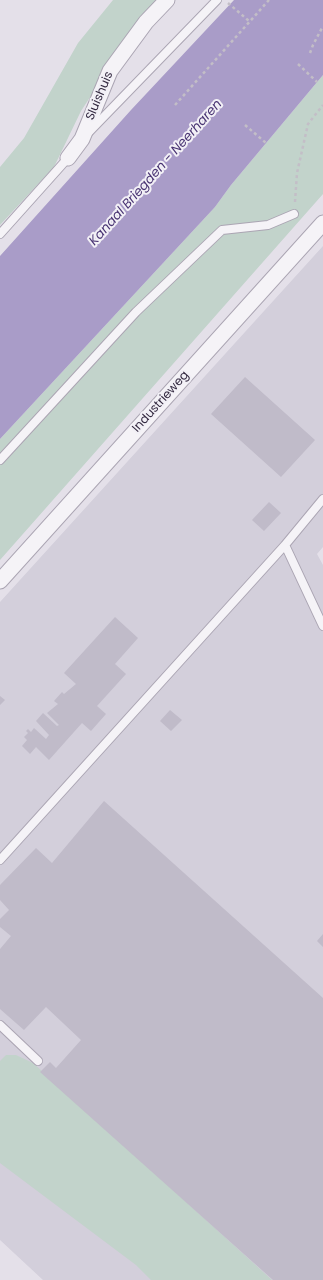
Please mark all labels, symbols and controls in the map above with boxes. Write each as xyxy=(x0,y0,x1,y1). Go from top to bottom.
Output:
street label: Sluishuis xyxy=(83,69,117,123)
water label: Kanaal Briegden - Neerharen xyxy=(86,97,226,249)
street label: Industrieweg xyxy=(130,368,192,436)

